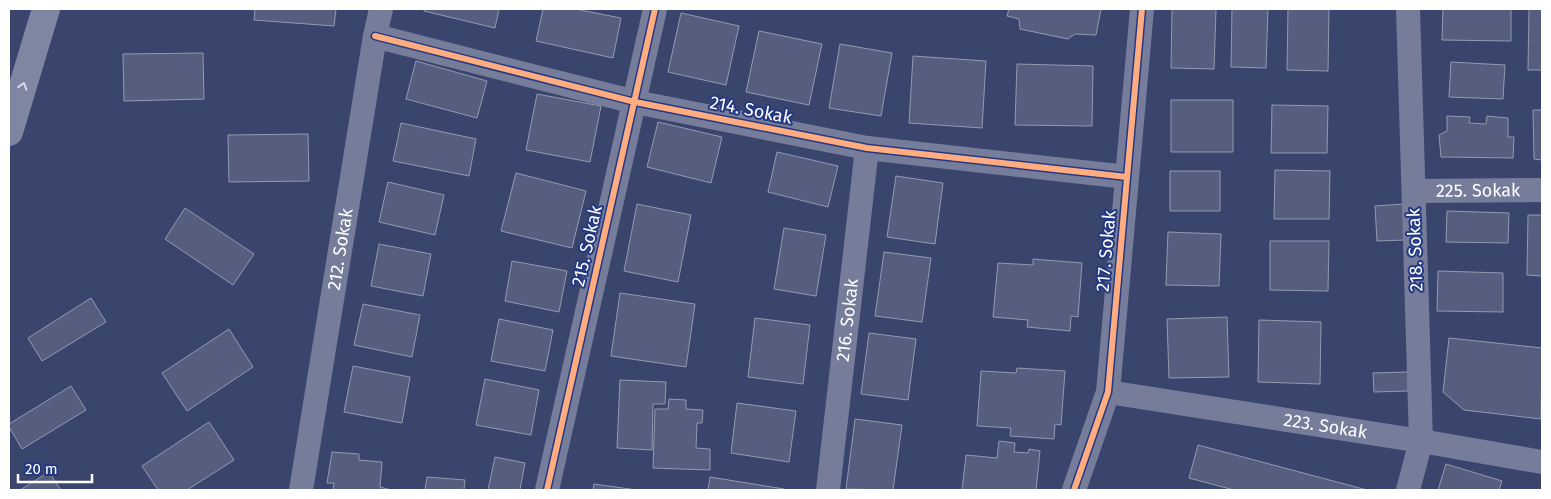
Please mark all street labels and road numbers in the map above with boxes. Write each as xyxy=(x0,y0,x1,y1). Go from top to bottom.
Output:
street label: 214. Sokak xyxy=(708,91,795,129)
street label: 225. Sokak xyxy=(1436,179,1521,202)
street label: 215. Sokak xyxy=(567,203,607,289)
street label: 212. Sokak xyxy=(323,206,358,292)
street label: 218. Sokak xyxy=(1403,207,1427,292)
street label: 217. Sokak xyxy=(1091,209,1121,293)
street label: 216. Sokak xyxy=(832,277,863,363)
street label: 223. Sokak xyxy=(1282,409,1369,444)

